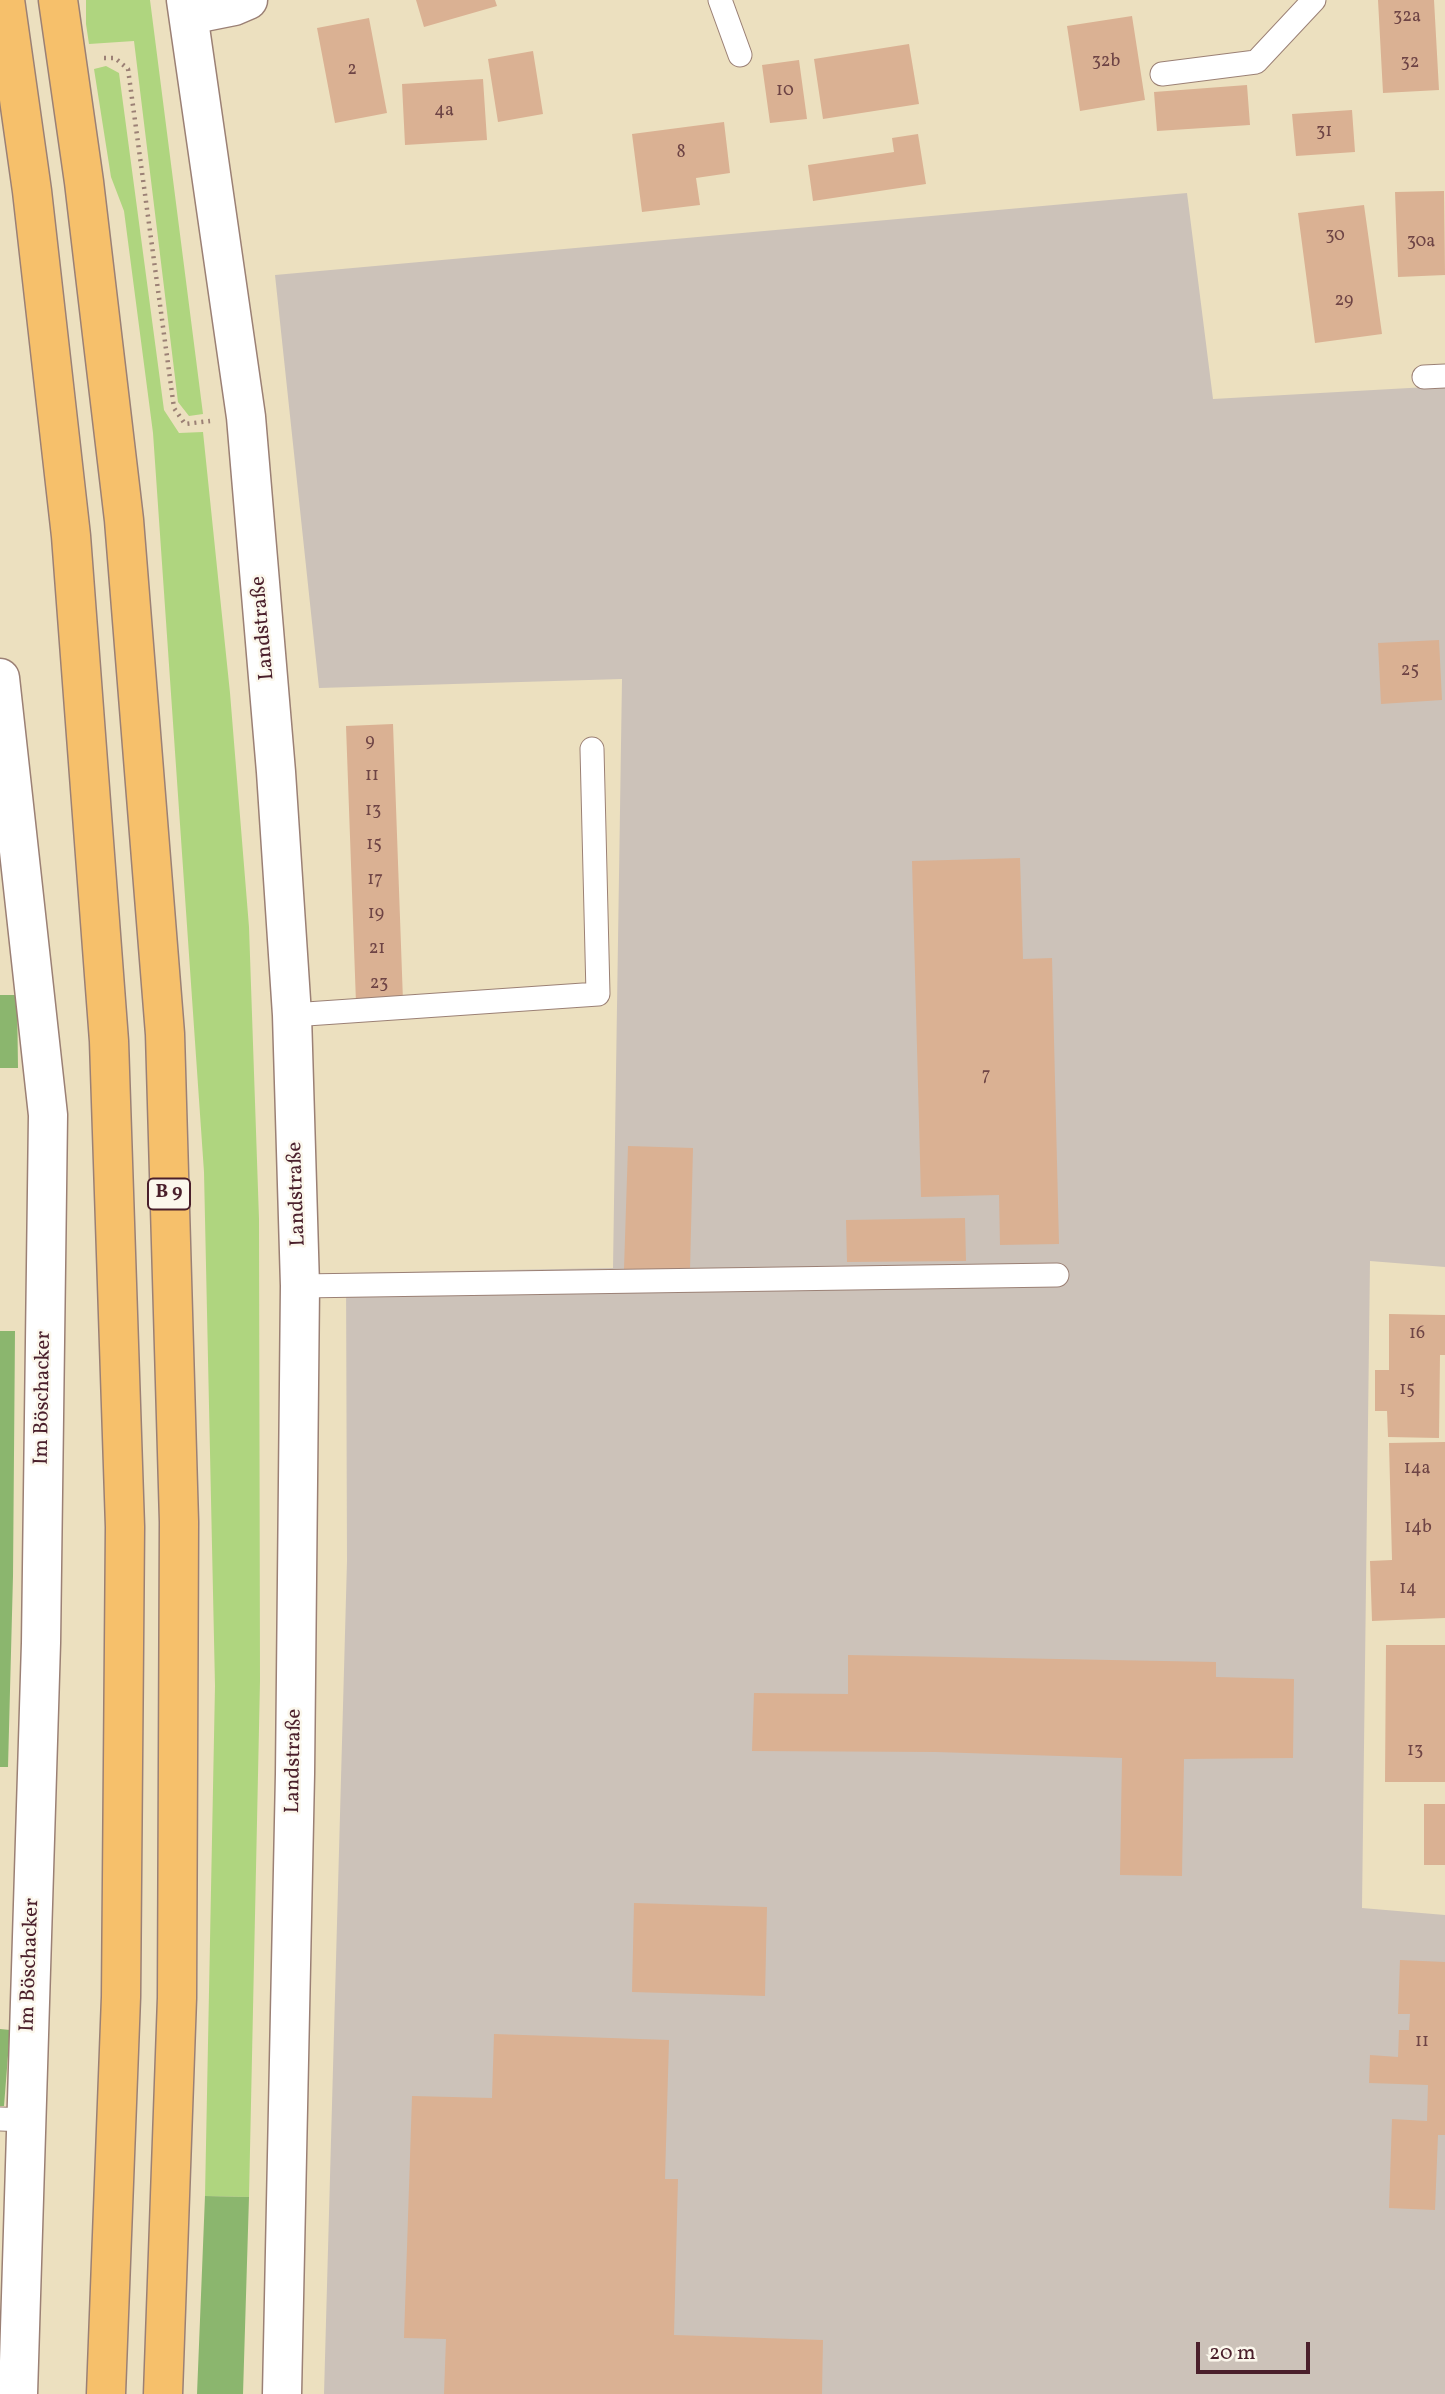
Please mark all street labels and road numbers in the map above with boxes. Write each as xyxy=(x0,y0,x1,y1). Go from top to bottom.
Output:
street label: Landstraße xyxy=(247,575,281,681)
street label: Landstraße xyxy=(284,1141,312,1247)
road number: B 9 xyxy=(148,1178,190,1210)
street label: Im Böschacker xyxy=(30,1331,58,1465)
street label: Landstraße xyxy=(281,1708,309,1814)
street label: Im Böschacker xyxy=(16,1898,46,2032)

